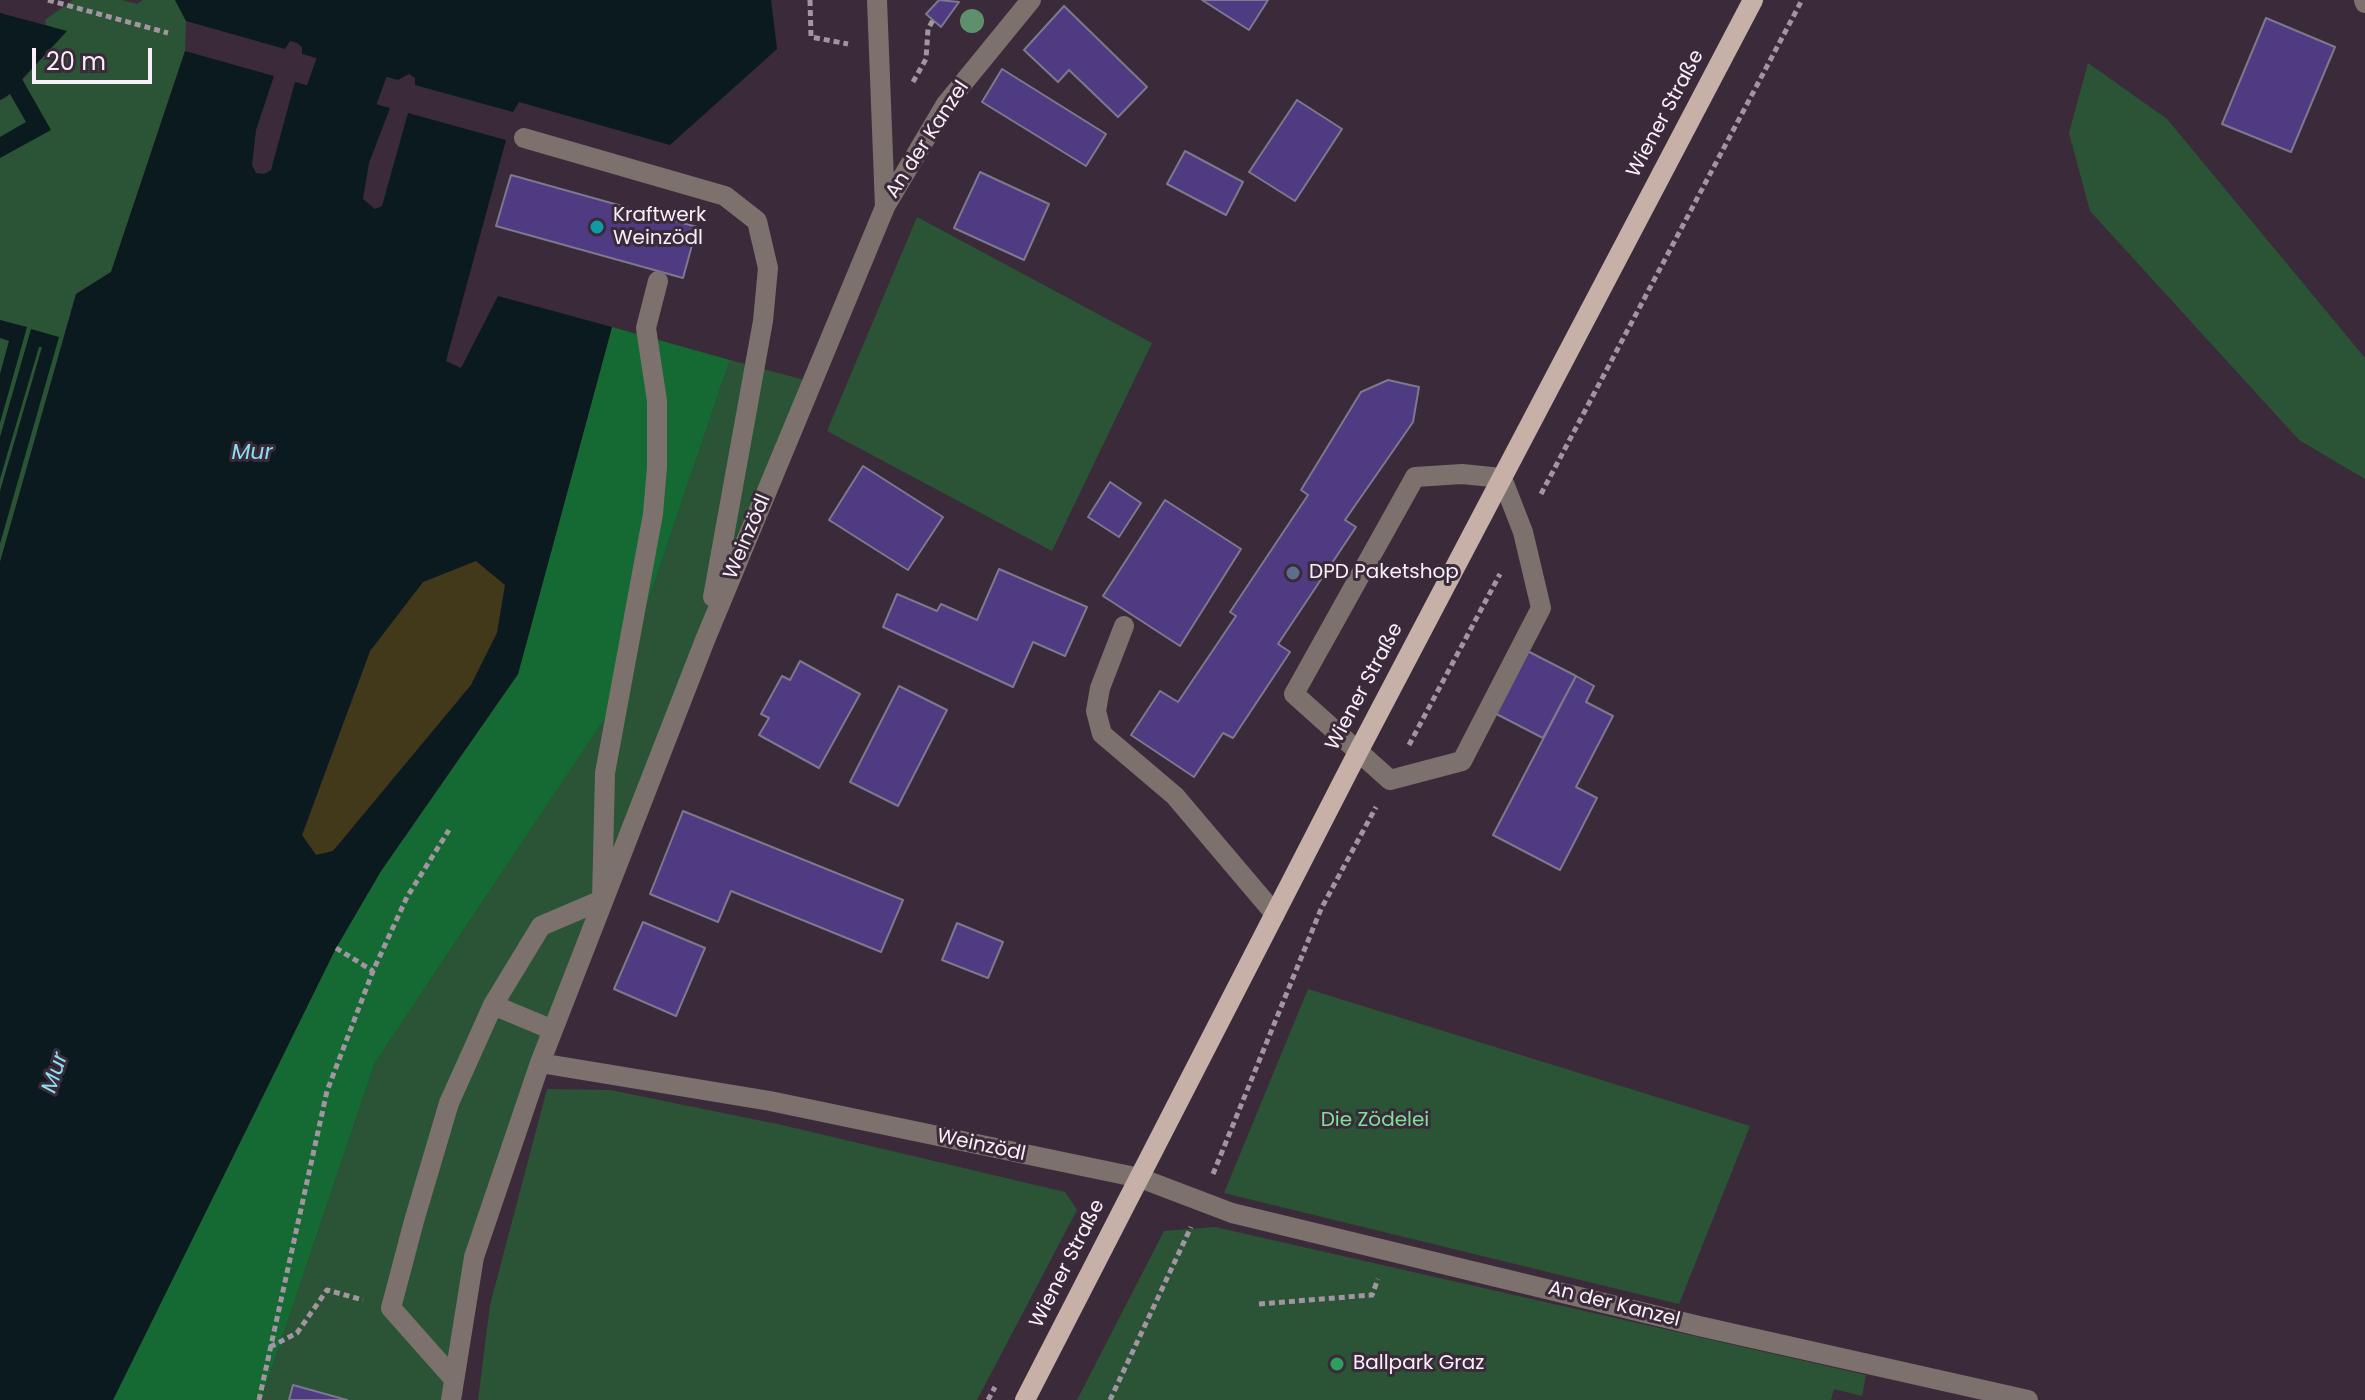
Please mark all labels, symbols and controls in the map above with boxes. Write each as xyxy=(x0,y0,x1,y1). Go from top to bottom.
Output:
scale bar xyxy=(36,32,156,82)
text: 20 m xyxy=(46,45,106,78)
street label: Wiener Straße xyxy=(1622,46,1710,182)
street label: An der Kanzel xyxy=(881,77,975,203)
place label: Kraftwerk Weinzödl xyxy=(613,204,706,251)
marker: Kraftwerk Weinzödl xyxy=(588,218,606,236)
water label: Mur xyxy=(231,440,273,466)
street label: Weinzödl xyxy=(719,491,777,583)
place label: DPD Paketshop xyxy=(1309,561,1459,585)
marker: DPD Paketshop xyxy=(1284,564,1302,582)
street label: Wiener Straße xyxy=(1321,619,1409,755)
water label: Mur xyxy=(37,1049,75,1097)
park label: Die Zödelei xyxy=(1321,1109,1429,1133)
street label: Weinzödl xyxy=(934,1125,1028,1167)
street label: Wiener Straße xyxy=(1025,1196,1111,1332)
street label: An der Kanzel xyxy=(1546,1277,1682,1333)
place label: Ballpark Graz xyxy=(1353,1352,1484,1376)
marker: Ballpark Graz xyxy=(1328,1355,1346,1373)

